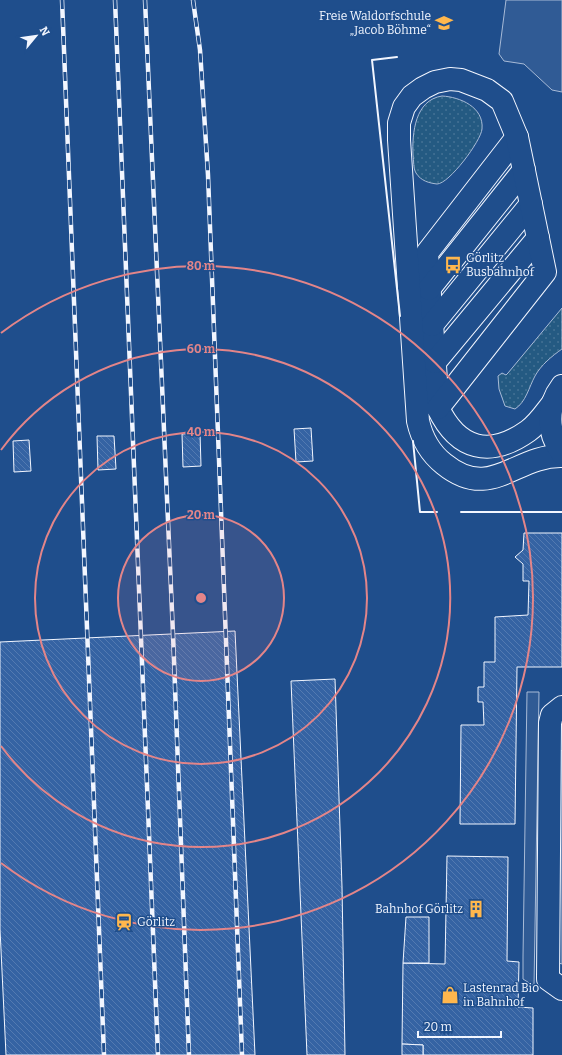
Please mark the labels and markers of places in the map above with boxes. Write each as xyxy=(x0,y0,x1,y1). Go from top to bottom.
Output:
place label: Freie Waldorfschule „Jacob Böhme“ xyxy=(319,9,431,37)
school or university icon: Freie Waldorfschule „Jacob Böhme“ xyxy=(434,13,454,33)
place label: Görlitz Busbahnhof xyxy=(466,251,535,279)
bus stop icon: Görlitz Busbahnhof xyxy=(443,255,463,275)
centre of rings xyxy=(194,591,208,605)
building icon: Bahnhof Görlitz xyxy=(466,899,486,919)
place label: Bahnhof Görlitz xyxy=(375,902,463,916)
station icon: Görlitz xyxy=(114,912,134,932)
place label: Görlitz xyxy=(137,915,175,929)
place label: Lastenrad Bio in Bahnhof xyxy=(463,981,539,1009)
shop icon: Lastenrad Bio in Bahnhof xyxy=(440,985,460,1005)

